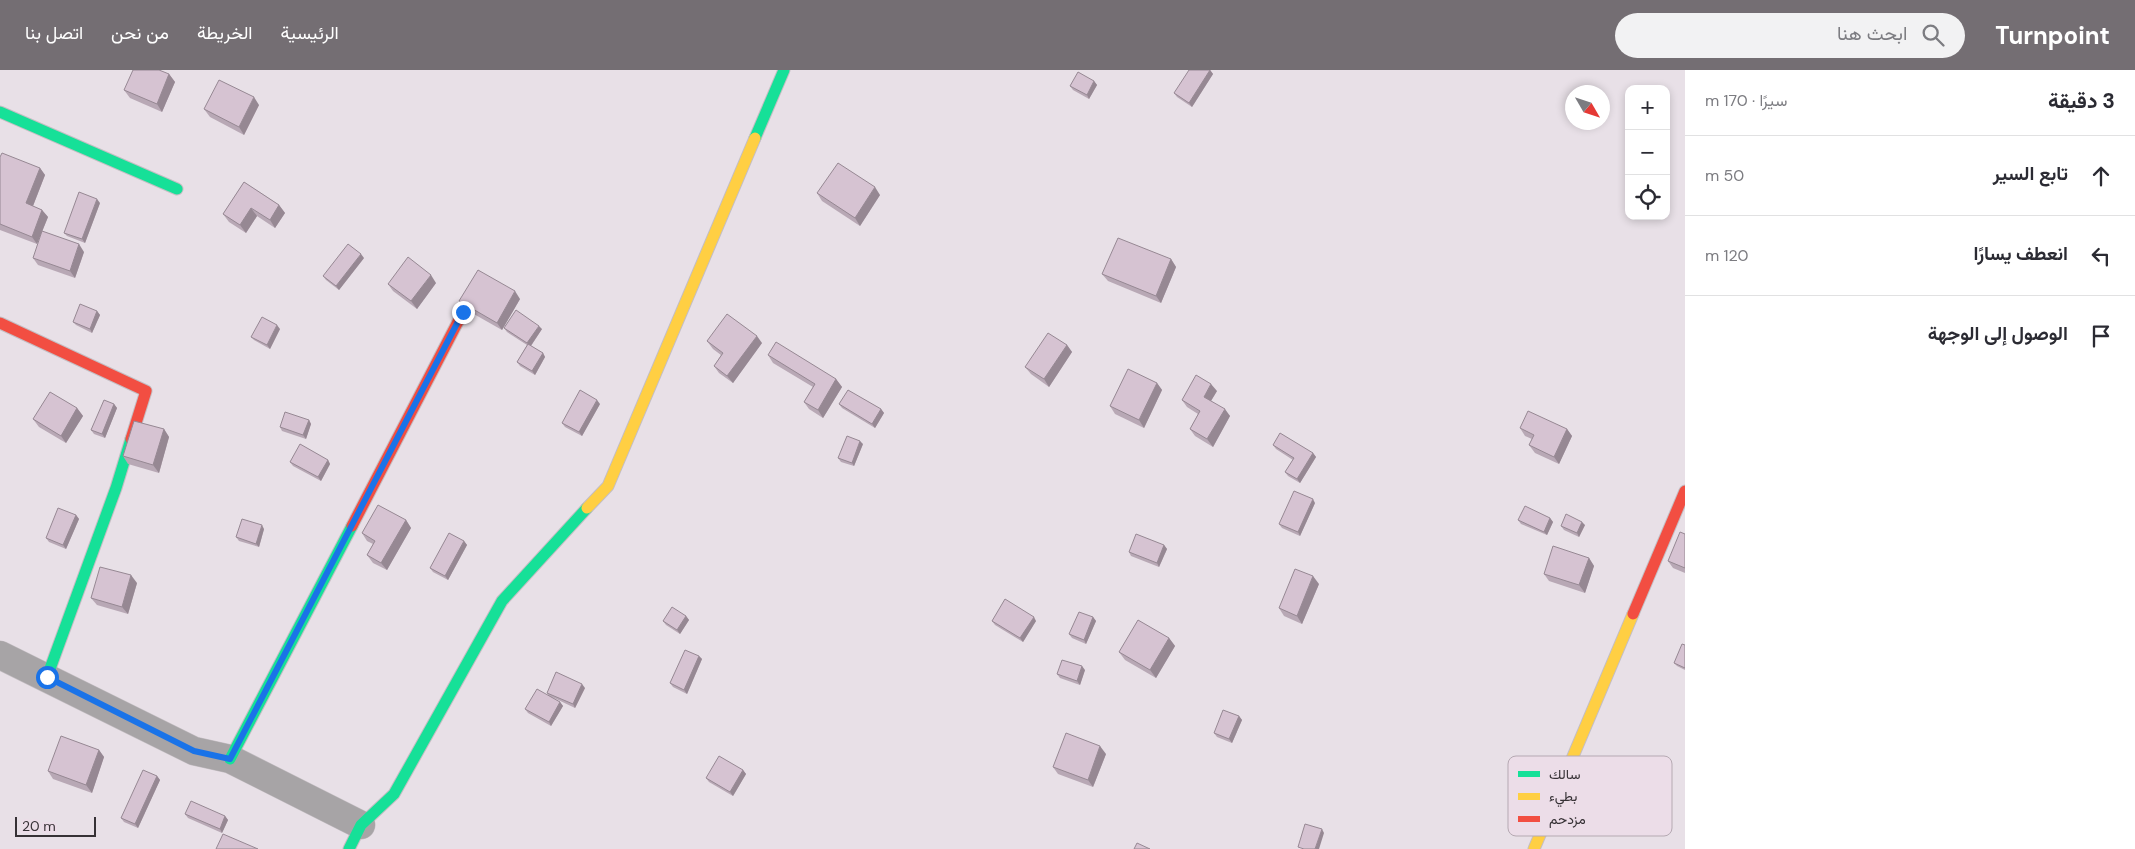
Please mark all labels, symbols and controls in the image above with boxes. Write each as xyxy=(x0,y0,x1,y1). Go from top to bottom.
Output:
search box xyxy=(1615,13,1965,58)
text: Turnpoint xyxy=(1995,20,2110,51)
text: اتصل بنا xyxy=(25,21,83,45)
text: من نحن xyxy=(111,21,169,45)
text: الخريطة xyxy=(197,21,253,45)
text: الرئيسية xyxy=(281,21,339,45)
text: ابحث هنا xyxy=(1837,21,1907,46)
icon: search xyxy=(1919,21,1947,49)
north arrow xyxy=(1565,85,1610,130)
map controls xyxy=(1625,85,1670,220)
button: + xyxy=(1625,85,1670,130)
text: 3 دقيقة xyxy=(2048,87,2115,115)
text: سيرًا · 170 m xyxy=(1705,90,1787,111)
button: − xyxy=(1625,130,1670,175)
text: تابع السير xyxy=(1993,161,2068,186)
icon: ahead xyxy=(2087,162,2115,190)
text: 50 m xyxy=(1705,165,1744,186)
button: locate xyxy=(1625,175,1670,220)
text: انعطف يسارًا xyxy=(1974,241,2068,266)
icon: left xyxy=(2087,242,2115,270)
text: 120 m xyxy=(1705,245,1749,266)
route end xyxy=(452,301,475,324)
text: الوصول إلى الوجهة xyxy=(1928,321,2068,346)
icon: arrive xyxy=(2087,322,2115,350)
route start xyxy=(36,666,59,689)
legend xyxy=(1508,756,1672,836)
text: سالك xyxy=(1549,765,1580,783)
text: بطيء xyxy=(1549,787,1577,808)
text: مزدحم xyxy=(1549,810,1586,828)
scale bar xyxy=(15,814,96,837)
text: 20 m xyxy=(22,817,56,835)

